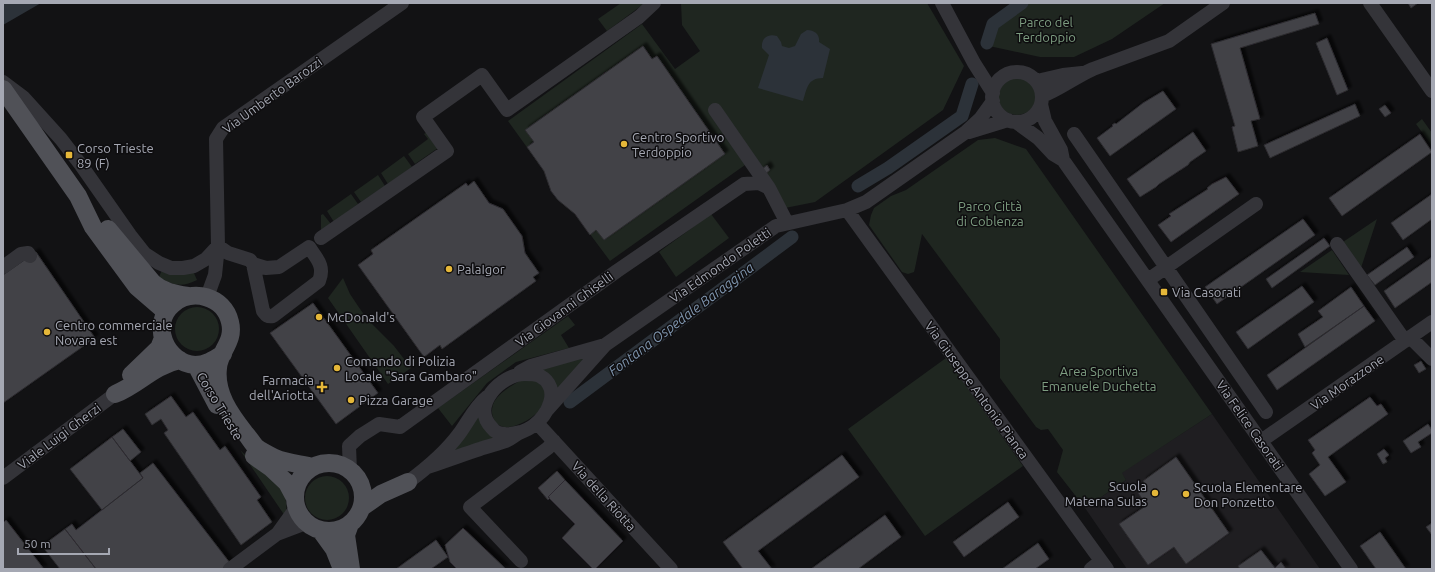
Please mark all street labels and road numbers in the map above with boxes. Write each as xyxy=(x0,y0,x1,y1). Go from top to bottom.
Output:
street label: Via Umberto Barozzi xyxy=(220,54,324,136)
street label: Via Edmondo Poletti xyxy=(667,225,773,305)
street label: Via Giovanni Ghiselli xyxy=(513,269,615,349)
street label: Via Giuseppe Antonio Pianca xyxy=(922,319,1032,461)
street label: Via Morazzone xyxy=(1308,352,1386,412)
street label: Corso Trieste xyxy=(194,370,246,442)
street label: Via Felice Casorati xyxy=(1214,378,1286,472)
street label: Viale Luigi Gherzi xyxy=(15,400,103,472)
street label: Via della Riotta xyxy=(569,458,639,534)

